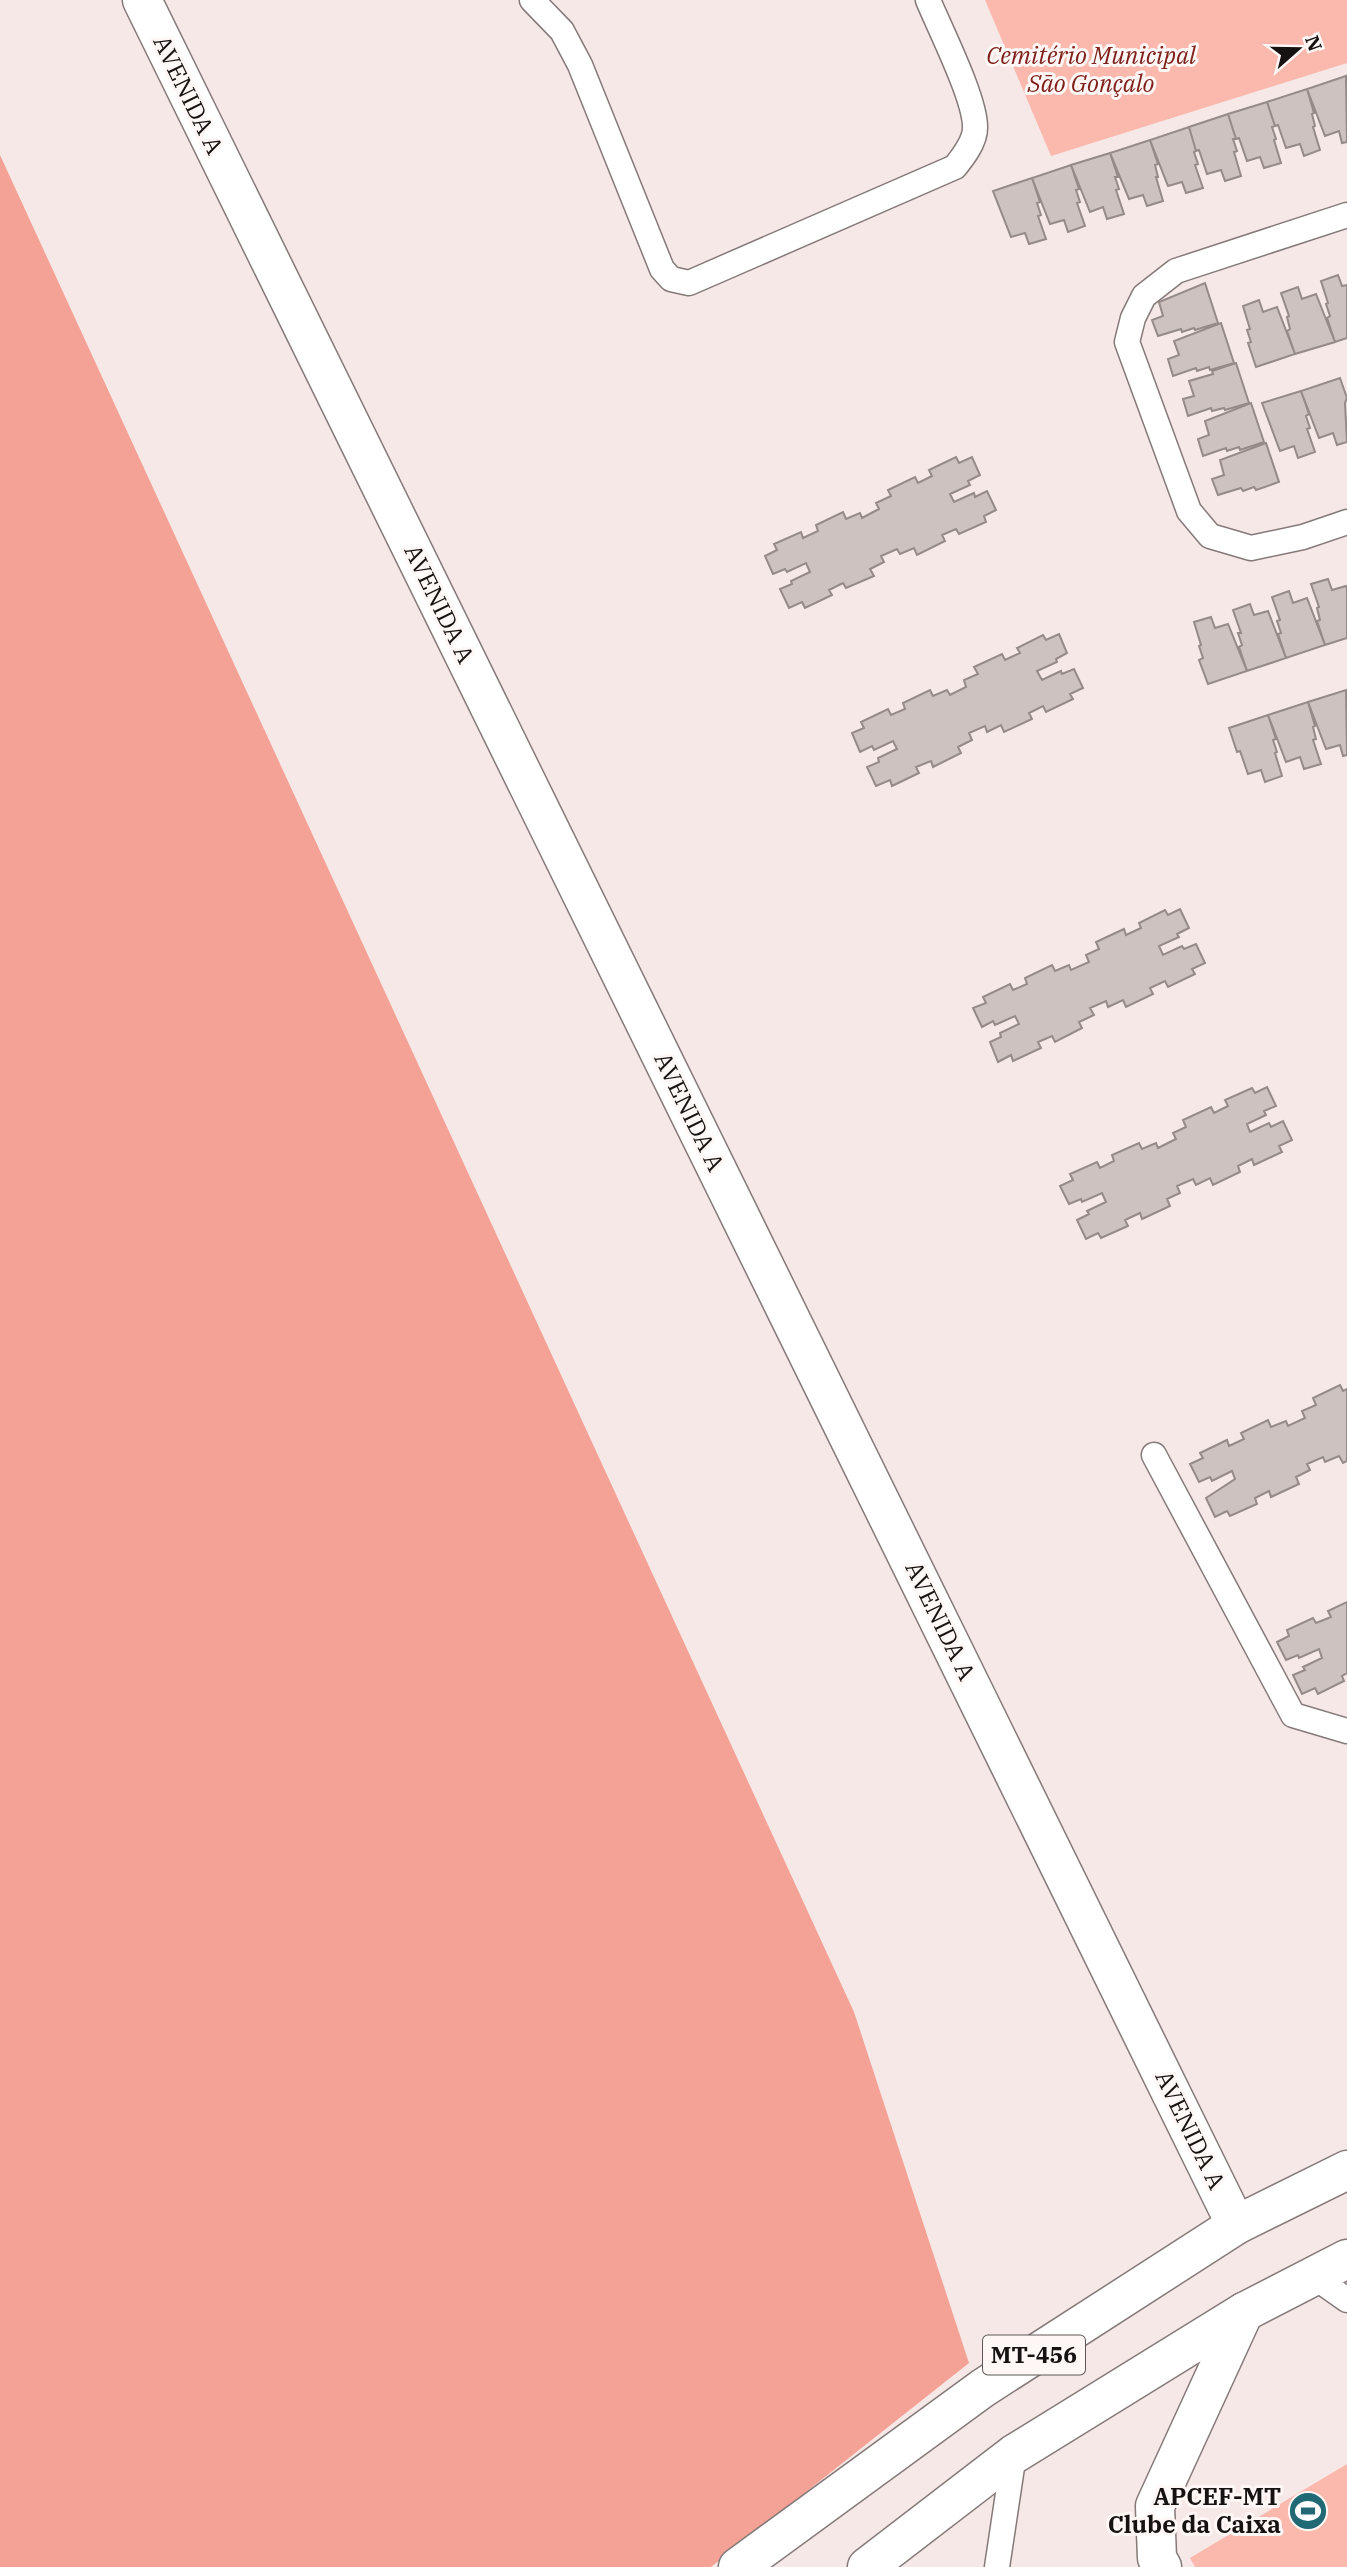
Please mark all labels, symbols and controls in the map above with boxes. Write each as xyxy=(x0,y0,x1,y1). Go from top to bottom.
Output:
north arrow xyxy=(1263,14,1333,84)
street label: AVENIDA A xyxy=(146,30,232,160)
text: N xyxy=(1300,32,1328,54)
park label: Cemitério Municipal São Gonçalo xyxy=(986,39,1197,99)
street label: AVENIDA A xyxy=(397,539,483,669)
street label: AVENIDA A xyxy=(647,1047,733,1177)
street label: AVENIDA A xyxy=(898,1556,984,1686)
street label: AVENIDA A xyxy=(1148,2065,1234,2195)
road number: MT-456 xyxy=(983,2336,1085,2374)
place label: APCEF-MT Clube da Caixa xyxy=(1108,2480,1281,2540)
sports icon: APCEF-MT Clube da Caixa xyxy=(1287,2490,1329,2532)

